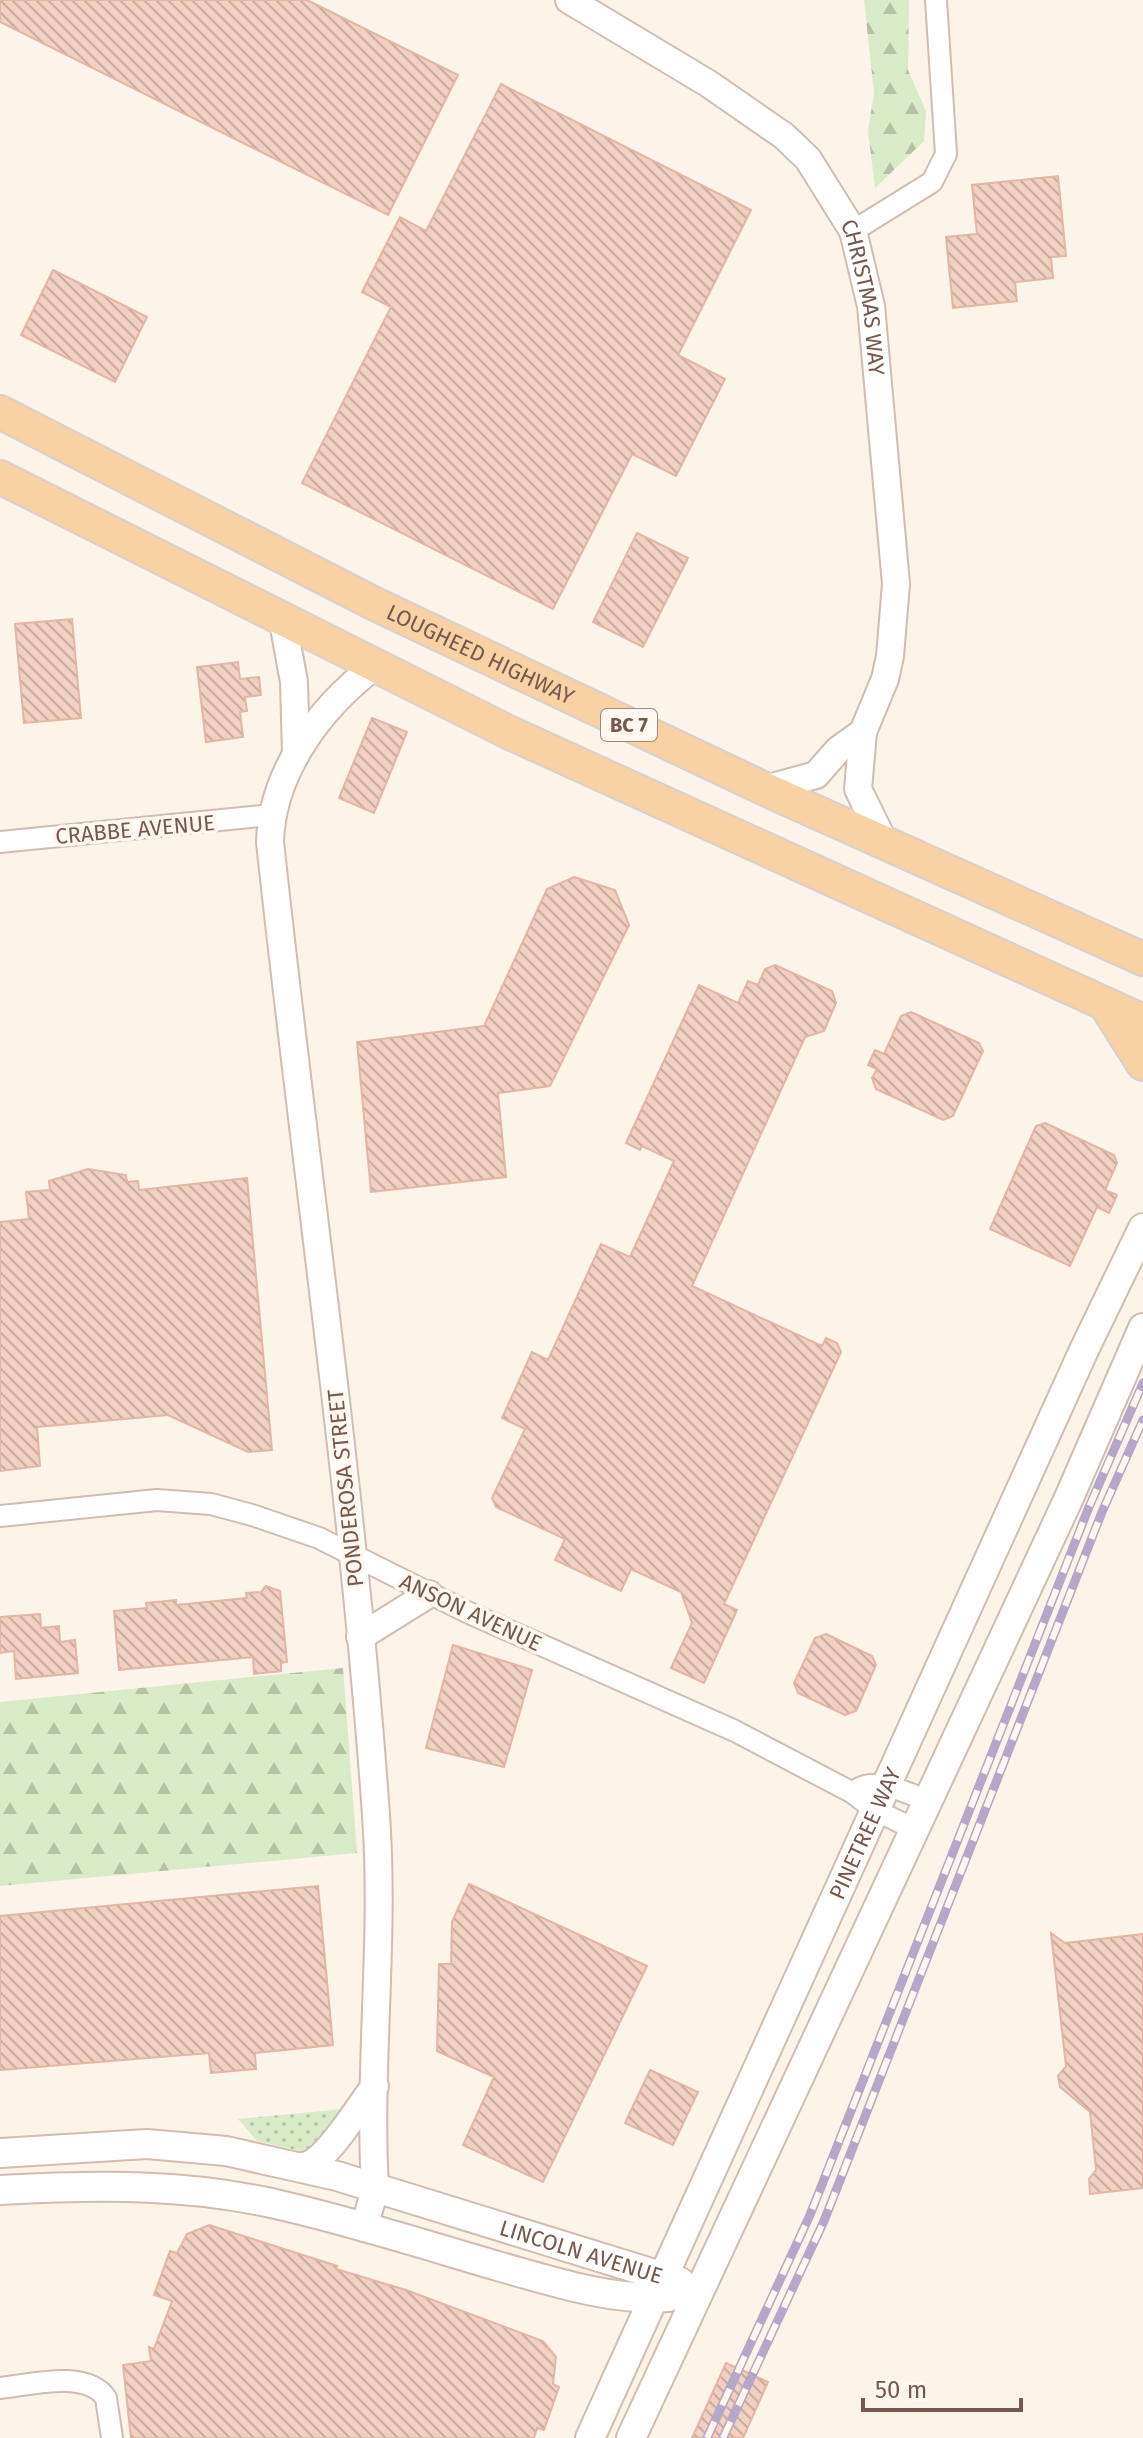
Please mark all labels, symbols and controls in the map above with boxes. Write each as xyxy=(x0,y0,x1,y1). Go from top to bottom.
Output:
street label: CHRISTMAS WAY xyxy=(835,214,890,377)
street label: LOUGHEED HIGHWAY xyxy=(382,598,578,710)
road number: BC 7 xyxy=(601,709,657,741)
street label: CRABBE AVENUE xyxy=(54,809,216,850)
street label: PONDEROSA STREET xyxy=(322,1387,369,1588)
street label: ANSON AVENUE xyxy=(396,1568,546,1657)
street label: PINETREE WAY xyxy=(823,1763,907,1904)
street label: LINCOLN AVENUE xyxy=(496,2214,666,2290)
scale bar xyxy=(863,2362,1021,2412)
text: 50 m xyxy=(875,2376,927,2404)

